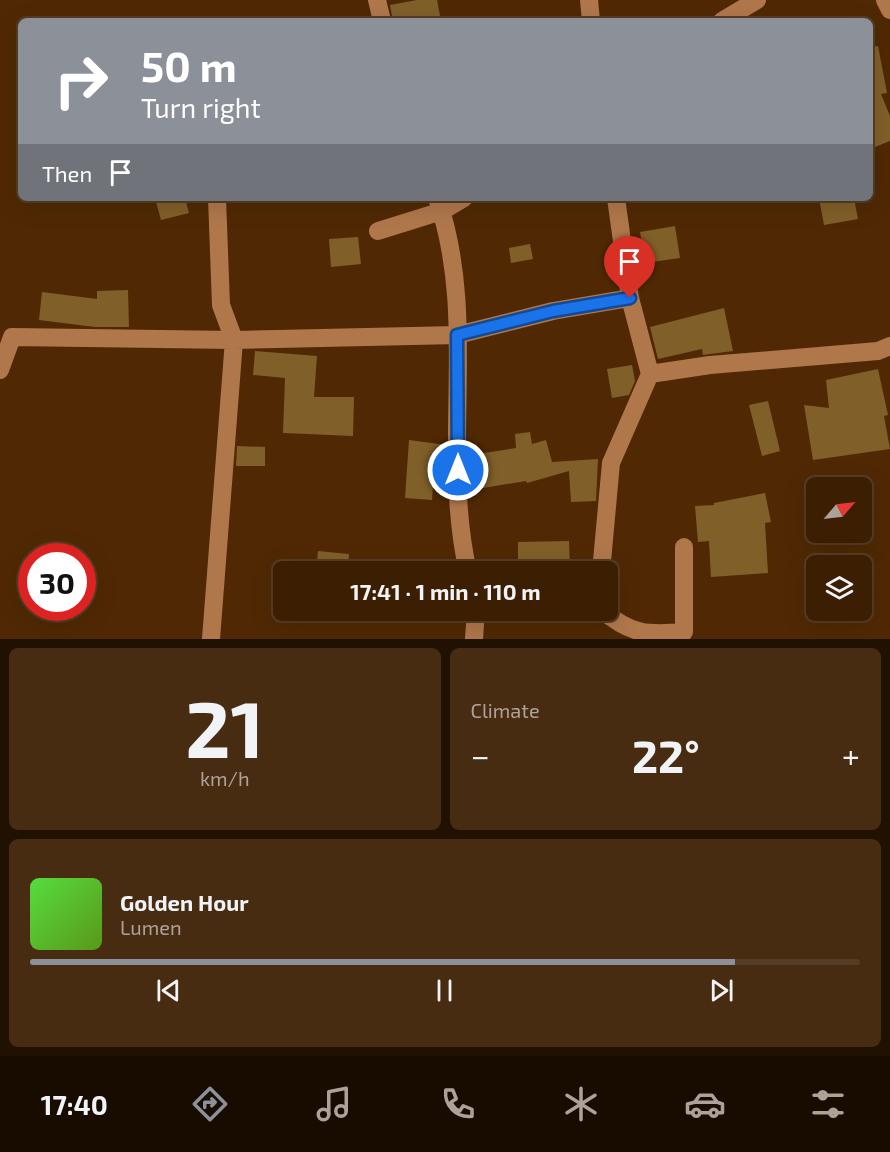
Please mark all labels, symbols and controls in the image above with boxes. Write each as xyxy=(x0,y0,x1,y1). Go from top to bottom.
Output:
text: 50 m xyxy=(141,40,237,90)
icon: right xyxy=(42,42,120,120)
text: Turn right xyxy=(141,91,261,123)
icon: arrive xyxy=(104,156,137,189)
text: Then xyxy=(42,160,92,186)
pin xyxy=(604,236,655,298)
icon: arrive xyxy=(613,245,646,278)
position arrow xyxy=(426,438,490,502)
north arrow xyxy=(806,477,872,543)
map controls xyxy=(806,477,872,621)
speed limit sign: 30 xyxy=(18,543,96,621)
button: layers xyxy=(806,555,872,621)
text: 17:41 · 1 min · 110 m xyxy=(350,578,541,604)
text: 21 xyxy=(185,680,264,774)
text: Climate xyxy=(471,698,540,722)
text: 22° xyxy=(632,728,700,782)
text: − xyxy=(471,735,490,775)
text: + xyxy=(842,735,860,775)
text: km/h xyxy=(200,766,250,790)
text: Golden Hour xyxy=(120,889,249,915)
text: Lumen xyxy=(120,915,182,939)
icon: previous xyxy=(152,974,185,1007)
icon: pause xyxy=(428,974,461,1007)
icon: next xyxy=(705,974,738,1007)
icon: directions xyxy=(189,1083,231,1125)
icon: music xyxy=(313,1083,355,1125)
icon: phone xyxy=(437,1083,479,1125)
icon: climate xyxy=(560,1083,602,1125)
icon: car xyxy=(684,1083,726,1125)
icon: filters xyxy=(807,1083,849,1125)
text: 17:40 xyxy=(41,1088,108,1120)

